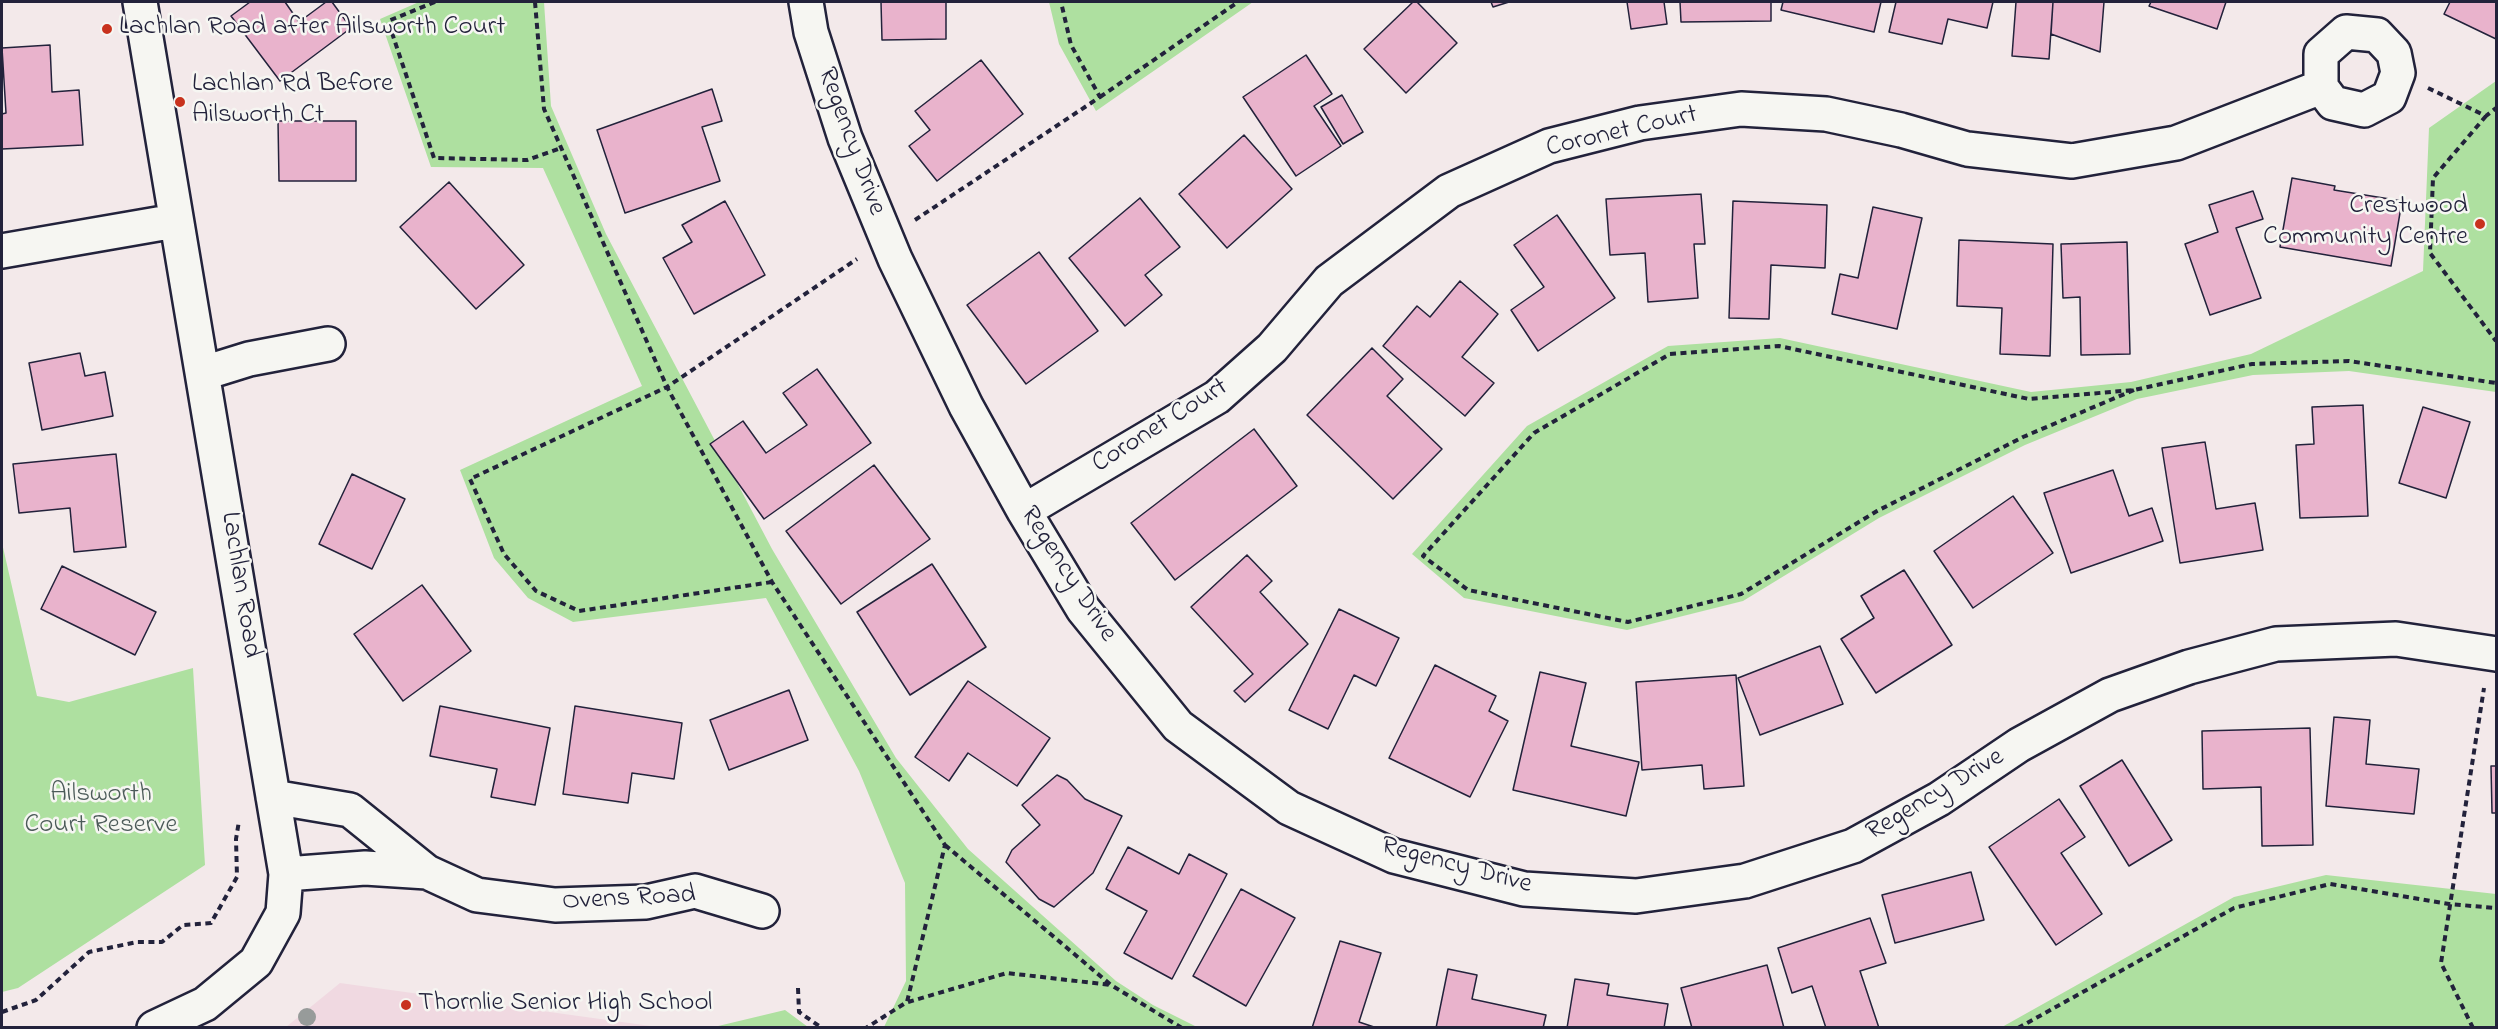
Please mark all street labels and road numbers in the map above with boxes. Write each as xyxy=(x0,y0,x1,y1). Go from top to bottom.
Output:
street label: Regency Drive xyxy=(808,64,892,220)
street label: Coronet Court xyxy=(1543,100,1701,166)
street label: Coronet Court xyxy=(1087,372,1235,482)
street label: Regency Drive xyxy=(1011,501,1123,649)
street label: Lachlan Road xyxy=(211,510,267,660)
street label: Regency Drive xyxy=(1861,742,2011,850)
street label: Regency Drive xyxy=(1377,831,1535,903)
street label: Ovens Road xyxy=(561,880,697,920)

